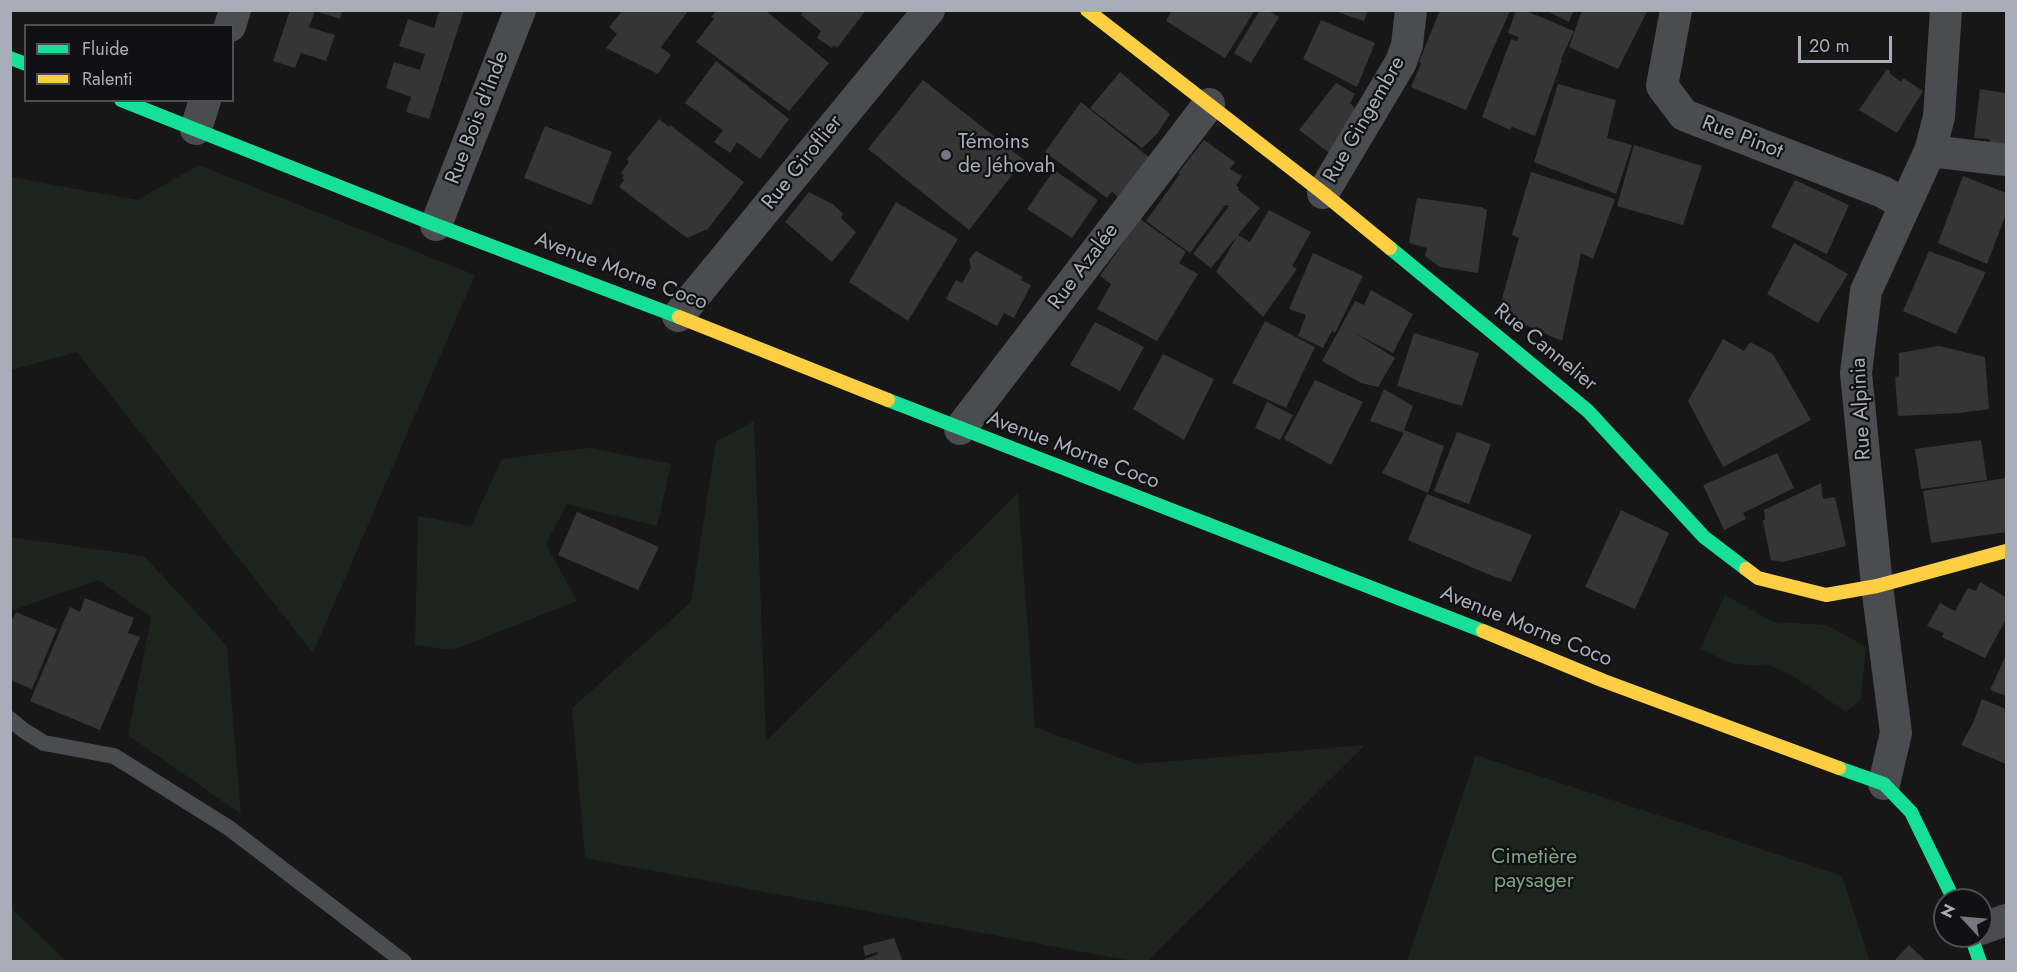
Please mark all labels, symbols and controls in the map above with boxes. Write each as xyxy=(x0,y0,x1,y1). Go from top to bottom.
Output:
legend xyxy=(24,24,234,102)
scale bar xyxy=(1801,24,1896,62)
text: 20 m xyxy=(1809,33,1849,59)
text: Fluide xyxy=(82,36,129,62)
street label: Rue Bois d'Inde xyxy=(441,48,515,188)
street label: Rue Gingembre xyxy=(1319,52,1411,188)
text: Ralenti xyxy=(82,66,133,92)
street label: Rue Giroflier xyxy=(757,111,849,215)
street label: Rue Pinot xyxy=(1698,111,1786,165)
place label: Témoins de Jéhovah xyxy=(958,130,1055,180)
marker: Témoins de Jéhovah xyxy=(939,148,953,162)
street label: Rue Azalée xyxy=(1044,219,1124,315)
street label: Avenue Morne Coco xyxy=(531,227,711,317)
street label: Rue Cannelier xyxy=(1488,299,1602,397)
street label: Rue Alpinia xyxy=(1847,357,1877,461)
street label: Avenue Morne Coco xyxy=(983,406,1163,496)
street label: Avenue Morne Coco xyxy=(1436,581,1616,673)
park label: Cimetière paysager xyxy=(1491,845,1577,895)
north arrow xyxy=(1933,888,1993,948)
text: N xyxy=(1935,900,1961,922)

